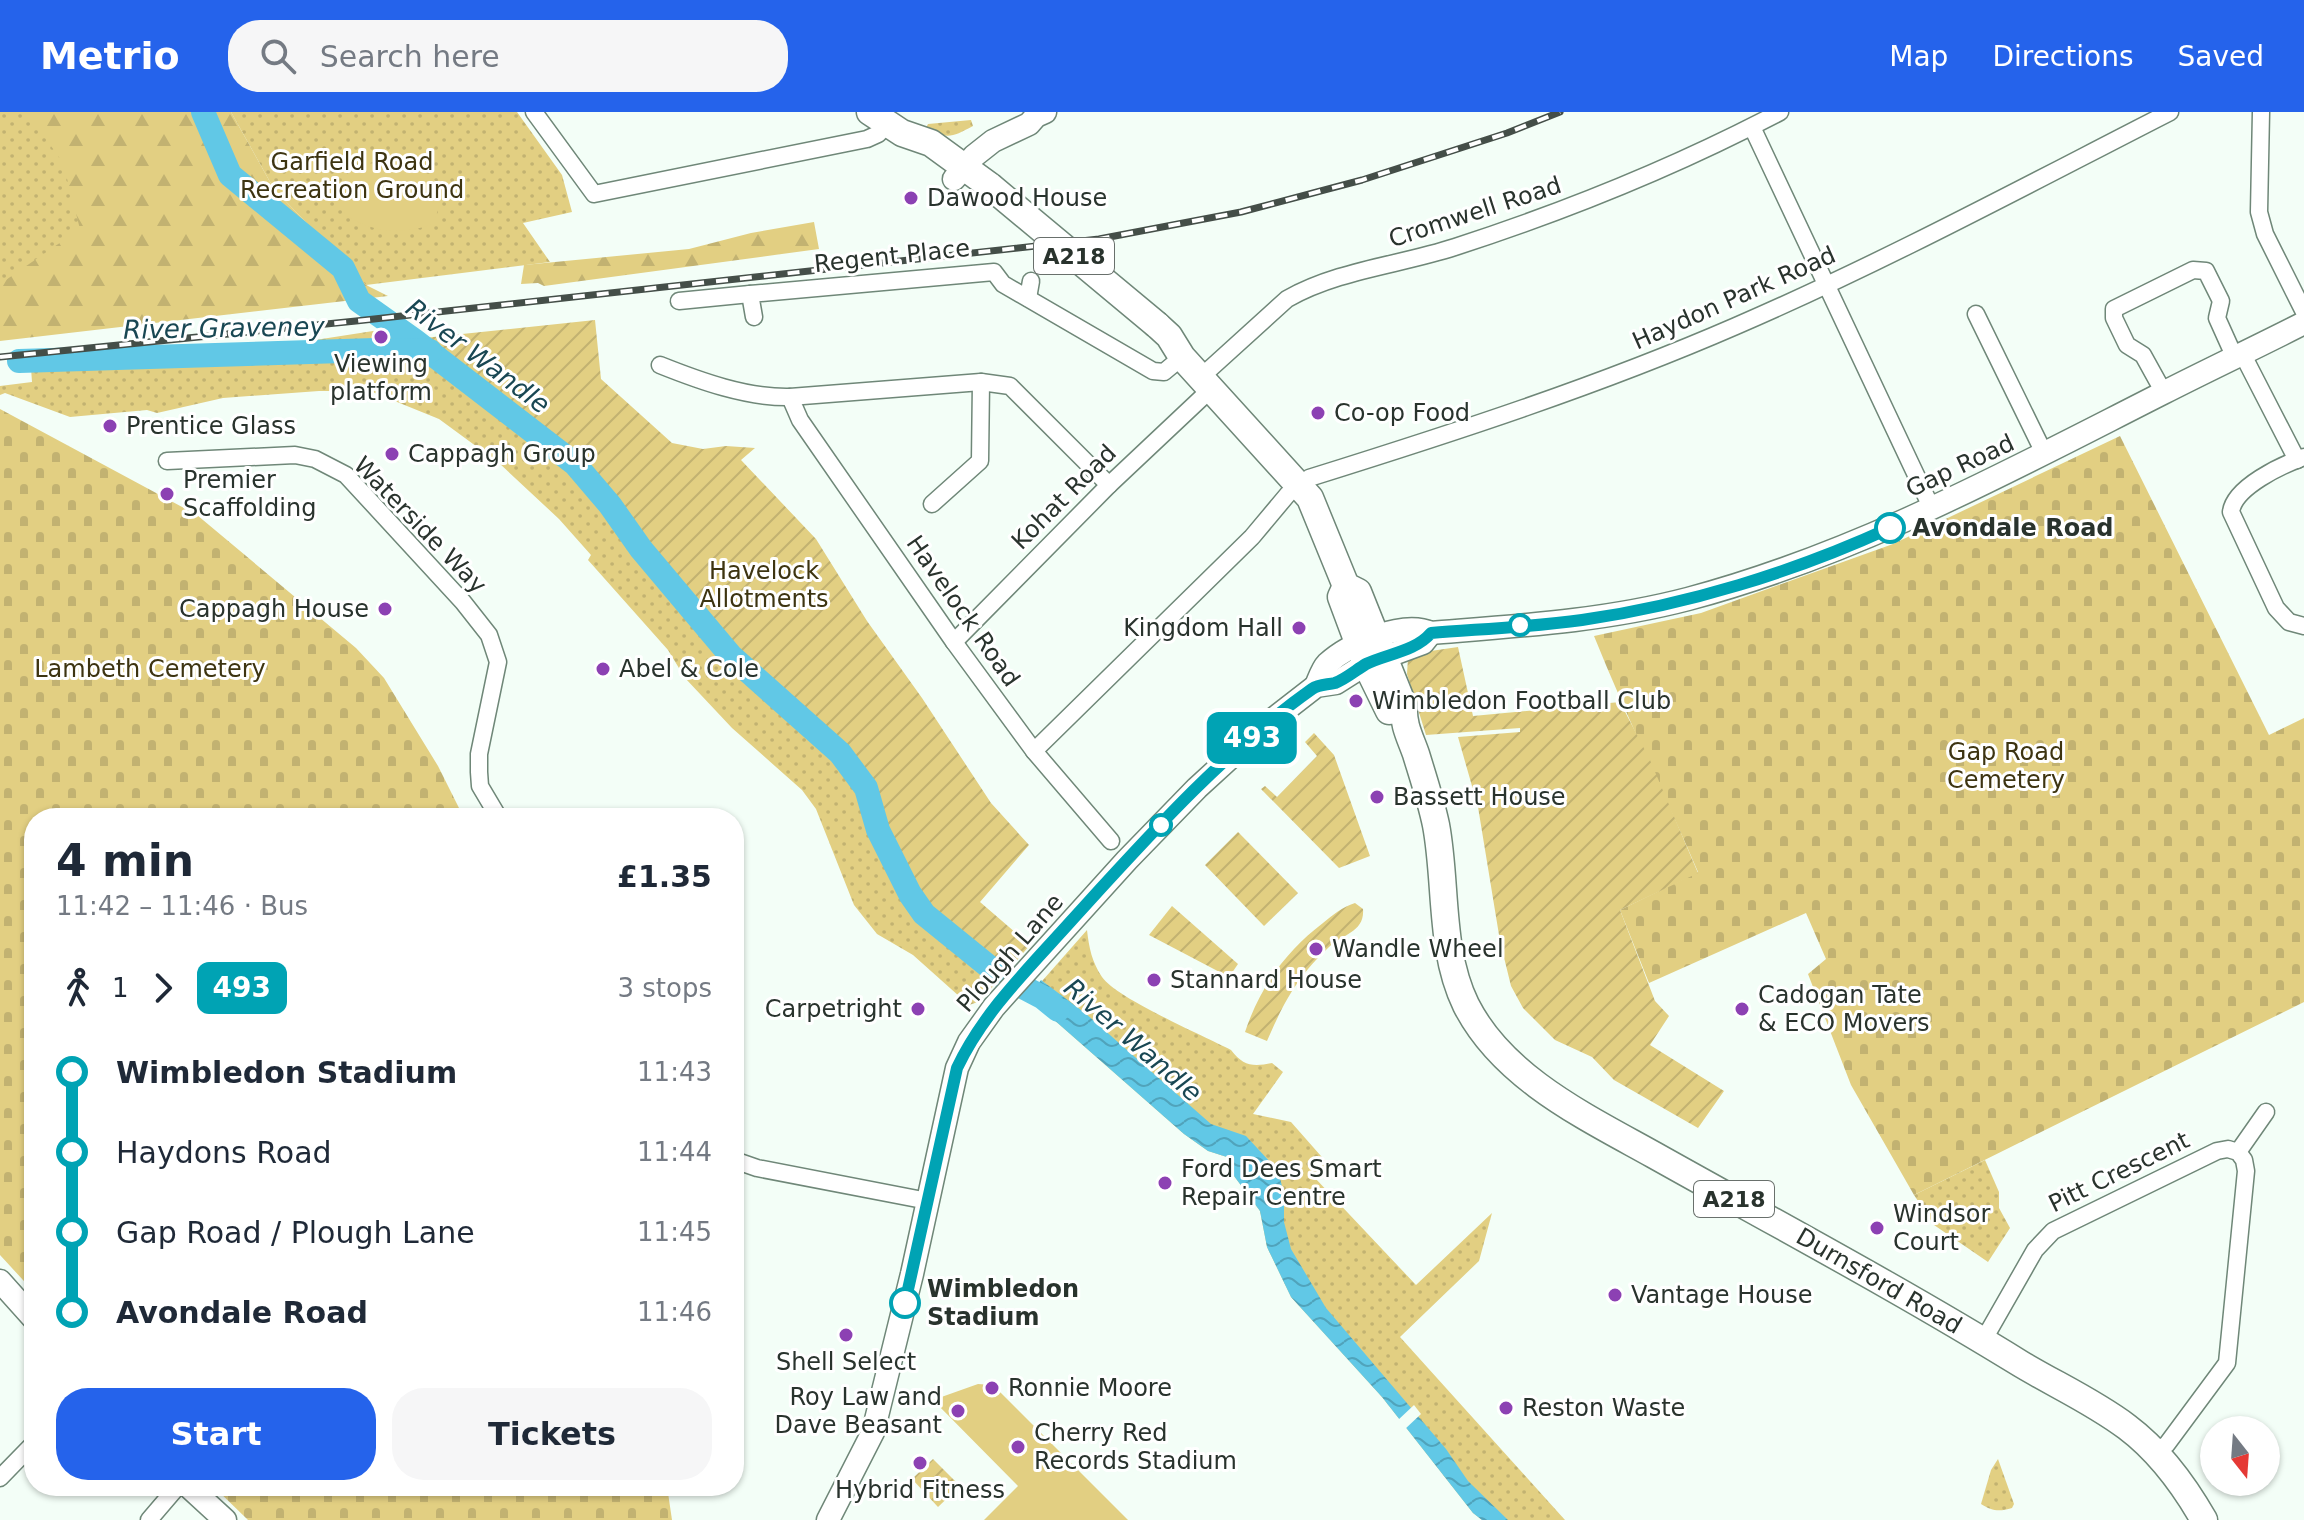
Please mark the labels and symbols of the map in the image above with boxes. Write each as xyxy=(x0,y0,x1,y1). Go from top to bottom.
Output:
park label: Garfield Road Recreation Ground xyxy=(240,148,464,204)
street label: Cromwell Road xyxy=(1385,171,1565,253)
place label: Dawood House xyxy=(927,184,1107,212)
marker: Dawood House xyxy=(902,189,920,207)
street label: Regent Place xyxy=(813,234,971,278)
road number: A218 xyxy=(1034,238,1114,274)
street label: Haydon Park Road xyxy=(1628,241,1840,355)
water label: River Wandle xyxy=(400,292,556,420)
water label: River Graveney xyxy=(123,311,326,345)
marker: Viewing platform xyxy=(372,328,390,346)
place label: Viewing platform xyxy=(330,350,432,406)
place label: Co-op Food xyxy=(1334,399,1470,427)
marker: Co-op Food xyxy=(1309,404,1327,422)
place label: Prentice Glass xyxy=(126,412,296,440)
marker: Prentice Glass xyxy=(101,417,119,435)
street label: Gap Road xyxy=(1901,429,2019,503)
street label: Kohat Road xyxy=(1006,439,1122,555)
place label: Cappagh Group xyxy=(408,440,596,468)
marker: Cappagh Group xyxy=(383,445,401,463)
street label: Waterside Way xyxy=(348,451,492,599)
place label: Premier Scaffolding xyxy=(183,466,316,522)
marker: Premier Scaffolding xyxy=(158,485,176,503)
marker: Avondale Road xyxy=(1875,513,1905,543)
place label: Avondale Road xyxy=(1912,514,2114,542)
street label: Havelock Road xyxy=(900,530,1026,692)
park label: Havelock Allotments xyxy=(699,557,829,613)
place label: Cappagh House xyxy=(179,595,369,623)
marker: Cappagh House xyxy=(376,600,394,618)
place label: Kingdom Hall xyxy=(1123,614,1283,642)
unlabelled marker xyxy=(1509,614,1531,636)
marker: Kingdom Hall xyxy=(1290,619,1308,637)
park label: Lambeth Cemetery xyxy=(34,655,266,683)
place label: Abel & Cole xyxy=(619,655,759,683)
marker: Abel & Cole xyxy=(594,660,612,678)
place label: Wimbledon Football Club xyxy=(1372,687,1671,715)
marker: Wimbledon Football Club xyxy=(1347,692,1365,710)
line badge: 493 xyxy=(1206,712,1298,764)
park label: Gap Road Cemetery xyxy=(1947,738,2065,794)
place label: Bassett House xyxy=(1393,783,1566,811)
marker: Bassett House xyxy=(1368,788,1386,806)
unlabelled marker xyxy=(1150,814,1172,836)
street label: Plough Lane xyxy=(951,888,1069,1018)
place label: Wandle Wheel xyxy=(1332,935,1504,963)
marker: Wandle Wheel xyxy=(1307,940,1325,958)
place label: Stannard House xyxy=(1170,966,1362,994)
marker: Stannard House xyxy=(1145,971,1163,989)
water label: River Wandle xyxy=(1058,972,1208,1108)
place label: Cadogan Tate & ECO Movers xyxy=(1758,981,1930,1037)
place label: Carpetright xyxy=(765,995,902,1023)
marker: Carpetright xyxy=(909,1000,927,1018)
marker: Cadogan Tate & ECO Movers xyxy=(1733,1000,1751,1018)
street label: Pitt Crescent xyxy=(2044,1126,2194,1218)
place label: Ford Dees Smart Repair Centre xyxy=(1181,1155,1382,1211)
marker: Ford Dees Smart Repair Centre xyxy=(1156,1174,1174,1192)
road number: A218 xyxy=(1694,1181,1774,1217)
place label: Windsor Court xyxy=(1893,1200,1991,1256)
marker: Windsor Court xyxy=(1868,1219,1886,1237)
street label: Durnsford Road xyxy=(1791,1222,1967,1340)
place label: Wimbledon Stadium xyxy=(927,1275,1079,1331)
place label: Vantage House xyxy=(1631,1281,1812,1309)
marker: Vantage House xyxy=(1606,1286,1624,1304)
marker: Wimbledon Stadium xyxy=(890,1288,920,1318)
marker: Shell Select xyxy=(837,1326,855,1344)
place label: Shell Select xyxy=(776,1348,916,1376)
place label: Ronnie Moore xyxy=(1008,1374,1172,1402)
marker: Ronnie Moore xyxy=(983,1379,1001,1397)
place label: Roy Law and Dave Beasant xyxy=(774,1383,942,1439)
place label: Reston Waste xyxy=(1522,1394,1685,1422)
marker: Reston Waste xyxy=(1497,1399,1515,1417)
marker: Roy Law and Dave Beasant xyxy=(949,1402,967,1420)
north arrow xyxy=(2200,1416,2280,1496)
place label: Cherry Red Records Stadium xyxy=(1034,1419,1237,1475)
marker: Cherry Red Records Stadium xyxy=(1009,1438,1027,1456)
marker: Hybrid Fitness xyxy=(911,1454,929,1472)
place label: Hybrid Fitness xyxy=(835,1476,1005,1504)

